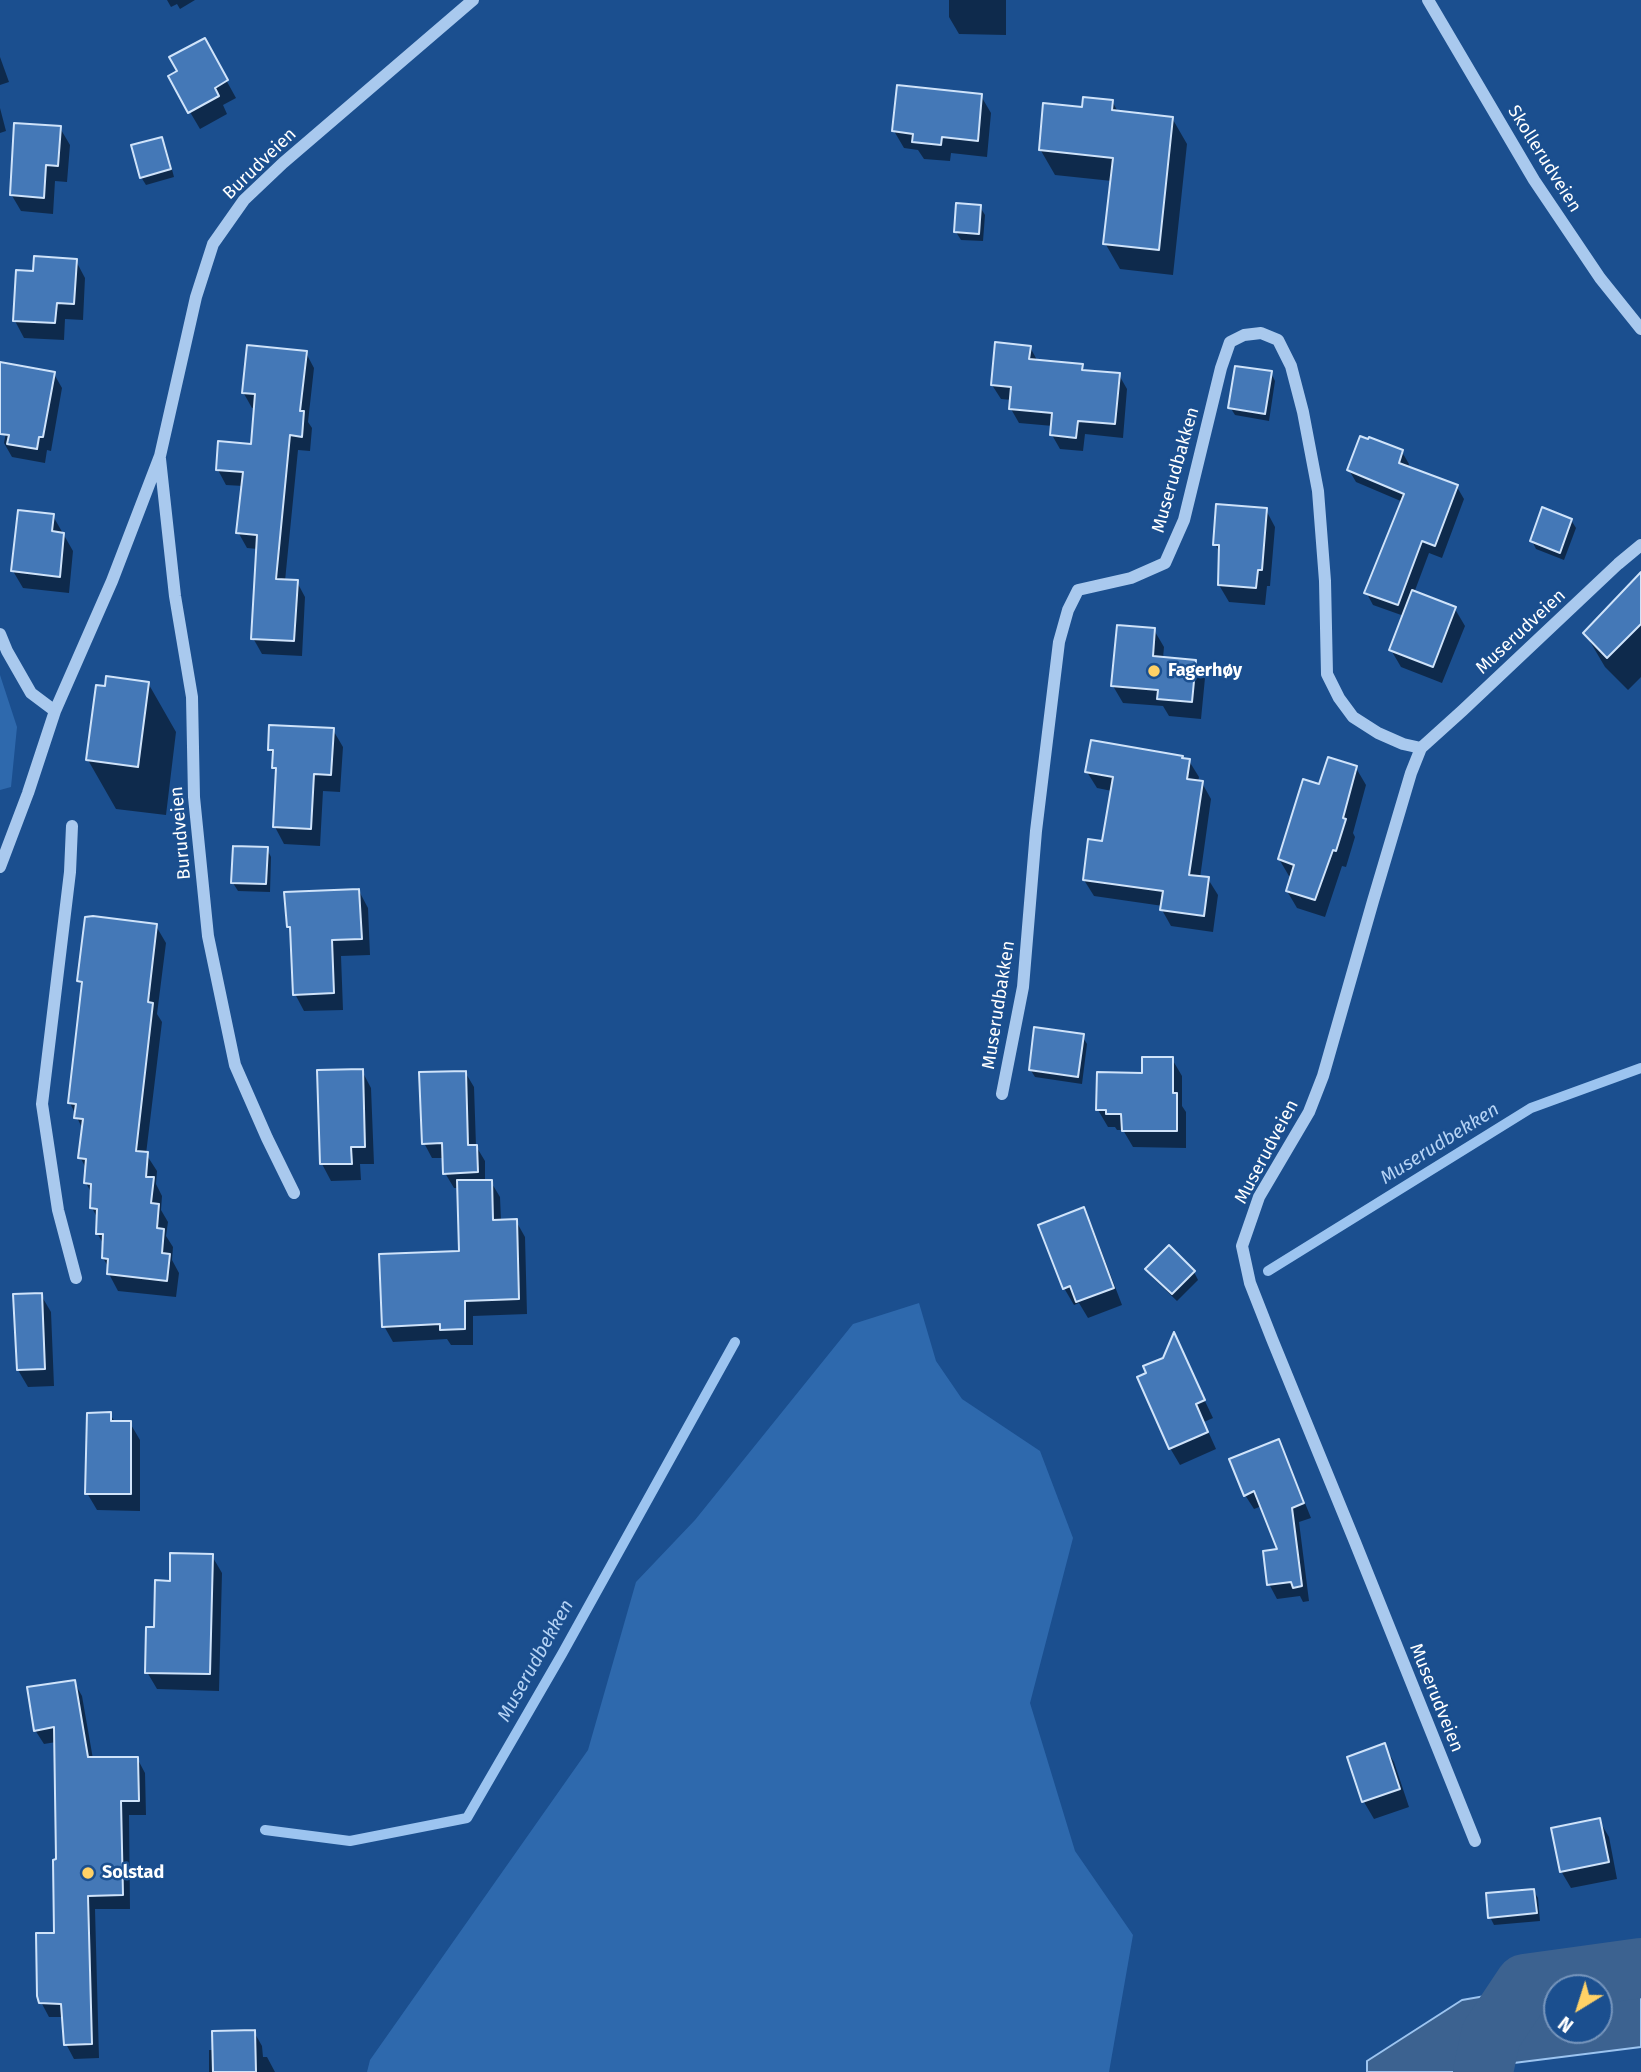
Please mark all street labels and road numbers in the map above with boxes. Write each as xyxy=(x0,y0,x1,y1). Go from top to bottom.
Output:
street label: Skollerudveien xyxy=(1503,102,1585,216)
street label: Burudveien xyxy=(219,124,301,204)
street label: Muserudbakken xyxy=(1148,405,1204,535)
street label: Muserudveien xyxy=(1472,585,1570,679)
street label: Burudveien xyxy=(166,785,196,881)
street label: Muserudbakken xyxy=(978,939,1020,1071)
street label: Muserudveien xyxy=(1230,1096,1304,1208)
street label: Muserudveien xyxy=(1404,1641,1468,1755)

